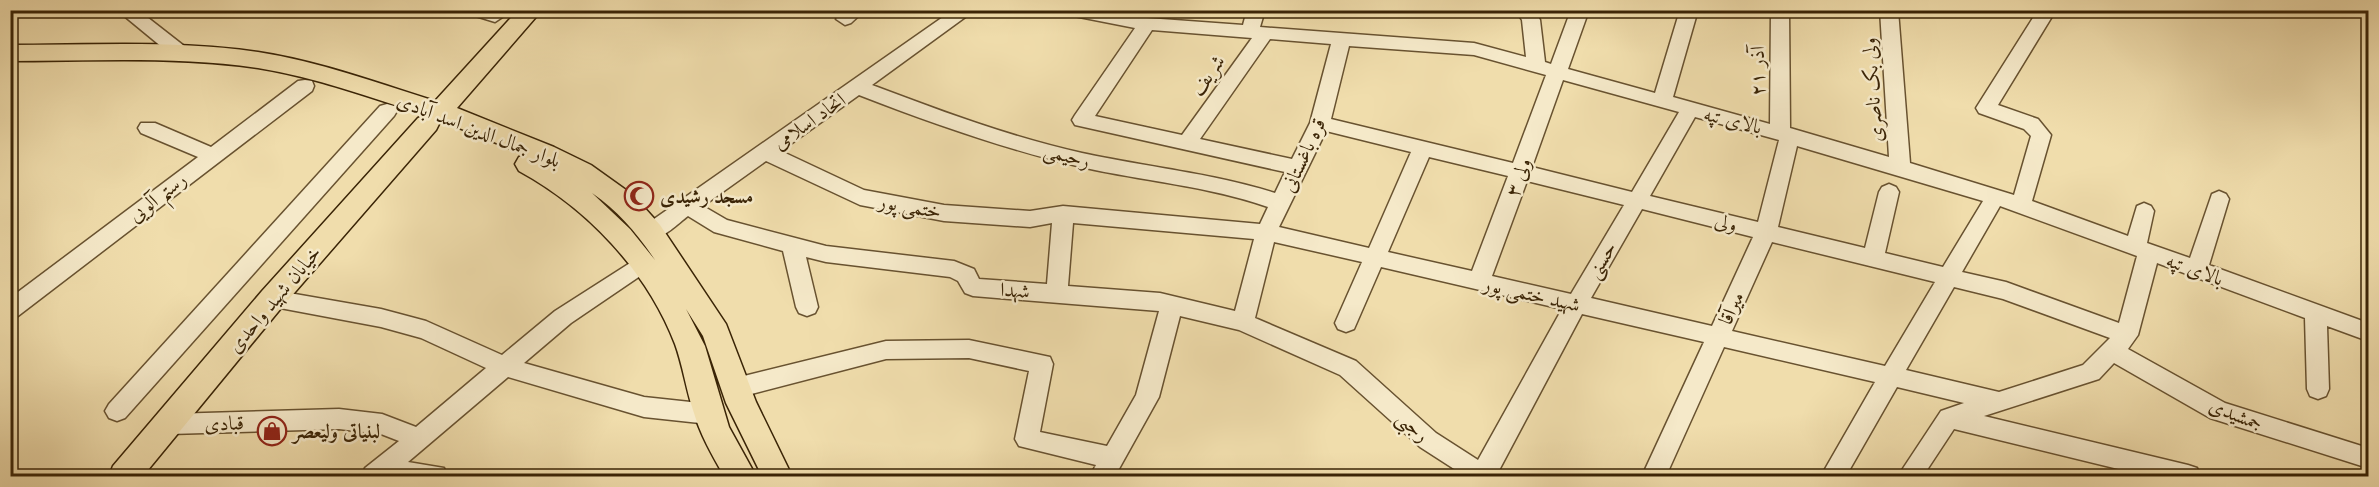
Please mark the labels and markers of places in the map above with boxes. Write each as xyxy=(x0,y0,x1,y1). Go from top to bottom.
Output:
mosque icon: مسجد رشیدی xyxy=(623,180,655,212)
place label: مسجد رشیدی xyxy=(660,184,753,208)
shop icon: لبنیاتی ولیعصر xyxy=(256,415,288,447)
place label: لبنیاتی ولیعصر xyxy=(291,419,380,444)

